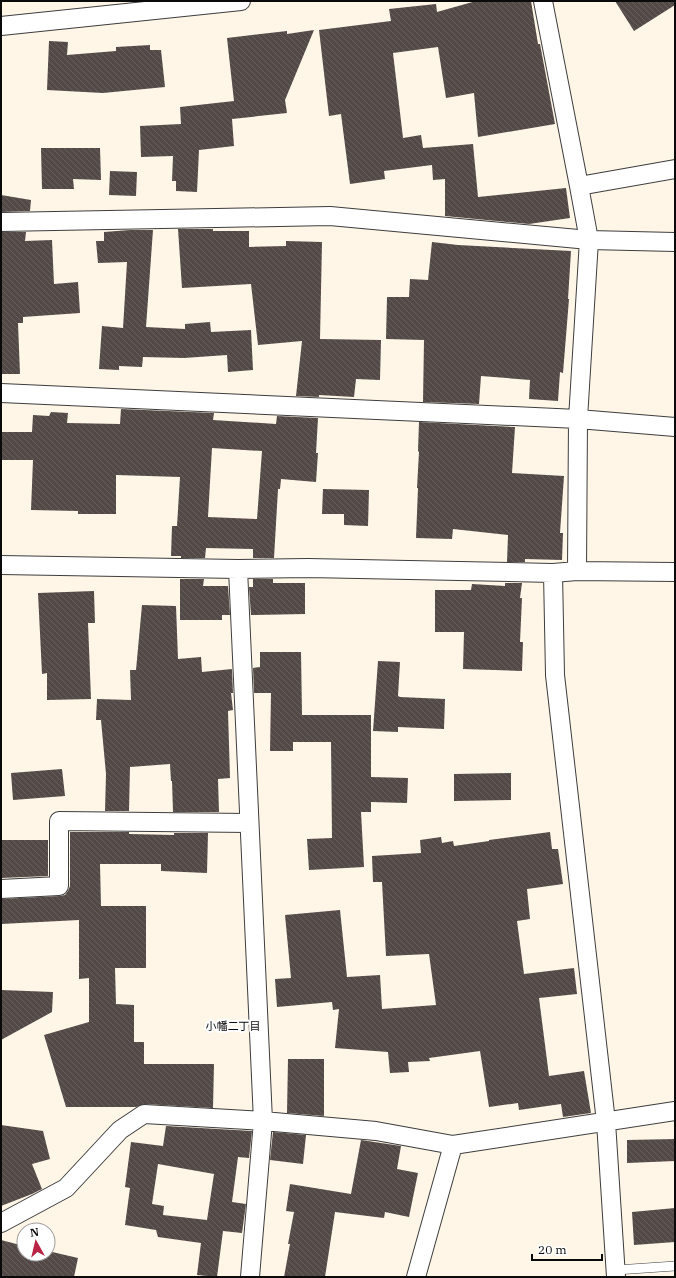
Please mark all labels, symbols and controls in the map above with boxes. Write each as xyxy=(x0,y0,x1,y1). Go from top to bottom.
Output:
district label: 小幡二丁目 xyxy=(206,1019,261,1033)
north arrow xyxy=(16,1222,56,1262)
text: N xyxy=(29,1225,40,1240)
scale bar xyxy=(532,1236,602,1262)
text: 20 m xyxy=(538,1242,567,1257)

